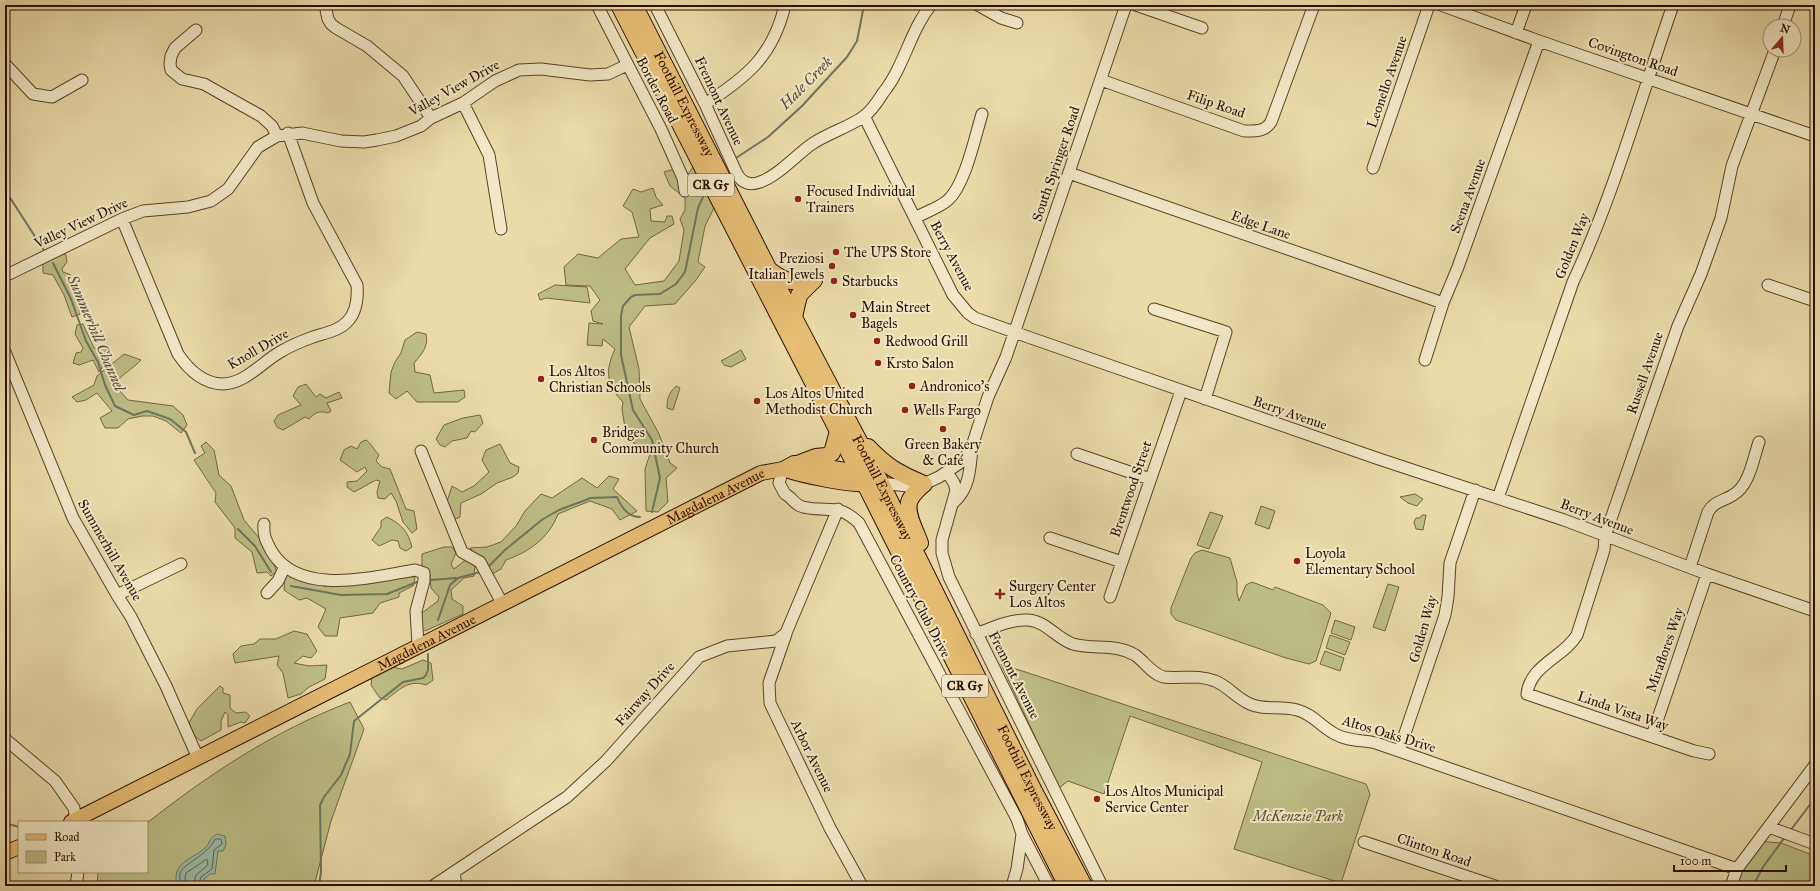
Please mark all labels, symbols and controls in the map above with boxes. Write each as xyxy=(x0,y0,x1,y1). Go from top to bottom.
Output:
north arrow xyxy=(1762,18,1802,58)
text: N xyxy=(1779,21,1792,37)
street label: Leonello Avenue xyxy=(1363,33,1411,130)
street label: Covington Road xyxy=(1586,34,1680,80)
street label: Foothill Expressway xyxy=(650,48,719,160)
water label: Hale Creek xyxy=(775,53,836,114)
street label: Border Road xyxy=(632,54,682,126)
street label: Fremont Avenue xyxy=(691,54,747,148)
street label: Valley View Drive xyxy=(405,56,503,120)
street label: Filip Road xyxy=(1185,86,1247,122)
street label: South Springer Road xyxy=(1028,104,1084,224)
street label: Seena Avenue xyxy=(1447,156,1489,236)
road number: CR G5 xyxy=(688,174,734,196)
place label: Focused Individual Trainers xyxy=(806,183,916,216)
street label: Valley View Drive xyxy=(31,194,131,253)
marker: Focused Individual Trainers xyxy=(793,194,803,204)
street label: Edge Lane xyxy=(1229,207,1293,243)
street label: Golden Way xyxy=(1551,210,1593,281)
street label: Berry Avenue xyxy=(926,218,978,294)
place label: The UPS Store xyxy=(844,244,932,261)
marker: The UPS Store xyxy=(831,247,841,257)
place label: Preziosi Italian Jewels xyxy=(748,250,824,284)
marker: Preziosi Italian Jewels xyxy=(827,261,837,271)
water label: Summerhill Channel xyxy=(63,271,129,396)
place label: Starbucks xyxy=(842,273,898,290)
marker: Starbucks xyxy=(829,276,839,286)
place label: Main Street Bagels xyxy=(861,299,931,332)
marker: Main Street Bagels xyxy=(848,310,858,320)
street label: Knoll Drive xyxy=(224,325,292,373)
street label: Russell Avenue xyxy=(1623,329,1667,416)
place label: Redwood Grill xyxy=(885,333,968,350)
marker: Redwood Grill xyxy=(872,336,882,346)
place label: Krsto Salon xyxy=(886,355,954,372)
marker: Krsto Salon xyxy=(873,358,883,368)
place label: Los Altos Christian Schools xyxy=(549,363,651,396)
marker: Los Altos Christian Schools xyxy=(536,374,546,384)
place label: Andronico’s xyxy=(919,378,989,395)
marker: Andronico’s xyxy=(907,381,917,391)
place label: Los Altos United Methodist Church xyxy=(765,385,873,418)
street label: Berry Avenue xyxy=(1251,392,1329,434)
marker: Los Altos United Methodist Church xyxy=(752,396,762,406)
place label: Wells Fargo xyxy=(913,402,981,419)
marker: Wells Fargo xyxy=(900,405,910,415)
place label: Bridges Community Church xyxy=(602,424,719,457)
marker: Green Bakery & Café xyxy=(938,424,948,434)
street label: Foothill Expressway xyxy=(849,432,917,544)
marker: Bridges Community Church xyxy=(589,435,599,445)
place label: Green Bakery & Café xyxy=(905,436,982,469)
street label: Brentwood Street xyxy=(1107,439,1155,539)
street label: Magdalena Avenue xyxy=(663,464,767,528)
street label: Berry Avenue xyxy=(1558,495,1636,539)
street label: Summerhill Avenue xyxy=(74,496,146,604)
place label: Loyola Elementary School xyxy=(1305,545,1415,578)
street label: Country Club Drive xyxy=(886,552,954,661)
marker: Loyola Elementary School xyxy=(1292,556,1302,566)
place label: Surgery Center Los Altos xyxy=(1009,578,1097,611)
marker: Surgery Center Los Altos xyxy=(994,588,1006,600)
street label: Golden Way xyxy=(1405,593,1441,665)
street label: Miraflores Way xyxy=(1643,605,1688,695)
street label: Magdalena Avenue xyxy=(374,610,478,674)
street label: Fremont Avenue xyxy=(985,628,1043,722)
street label: Fairway Drive xyxy=(612,658,678,730)
road number: CR G5 xyxy=(942,675,988,697)
street label: Linda Vista Way xyxy=(1575,687,1671,735)
street label: Altos Oaks Drive xyxy=(1339,711,1438,756)
street label: Arbor Avenue xyxy=(787,716,837,795)
street label: Foothill Expressway xyxy=(994,722,1062,834)
place label: Los Altos Municipal Service Center xyxy=(1105,783,1224,816)
marker: Los Altos Municipal Service Center xyxy=(1092,794,1102,804)
park label: McKenzie Park xyxy=(1251,808,1344,825)
legend xyxy=(18,821,148,873)
street label: Clinton Road xyxy=(1395,829,1473,871)
text: Road xyxy=(54,830,80,844)
scale bar xyxy=(1674,847,1786,873)
text: Park xyxy=(54,850,76,864)
text: 100 m xyxy=(1680,854,1711,868)

